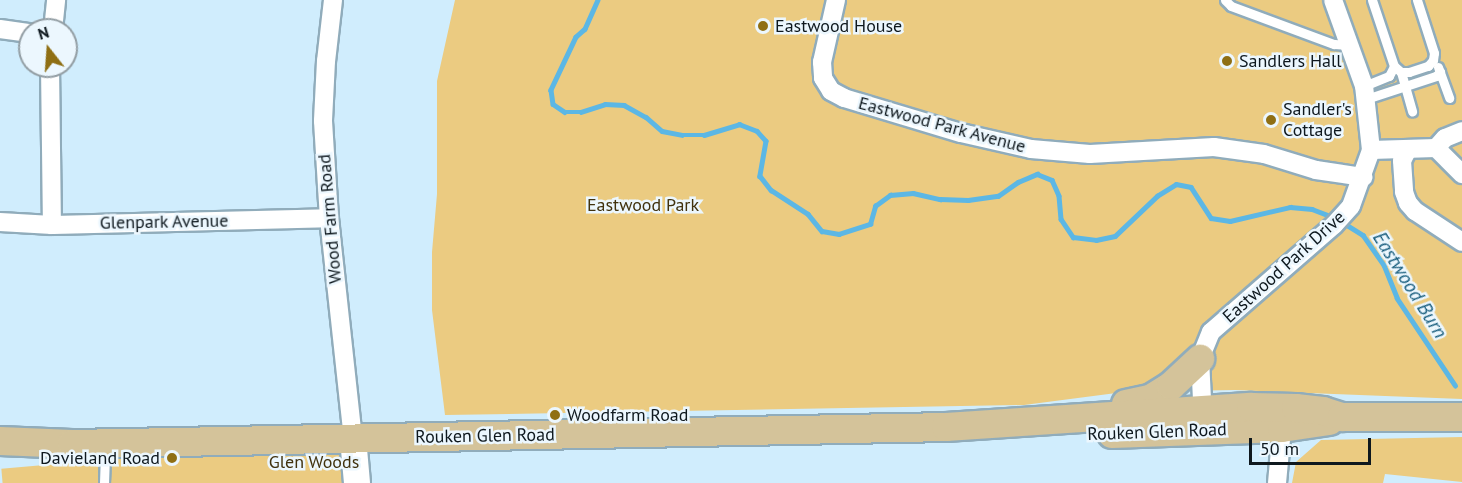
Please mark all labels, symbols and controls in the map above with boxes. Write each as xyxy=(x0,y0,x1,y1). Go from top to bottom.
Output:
place label: Eastwood House xyxy=(775,15,902,37)
north arrow xyxy=(18,18,78,78)
marker: Eastwood House xyxy=(756,19,770,33)
text: N xyxy=(35,22,51,44)
place label: Sandlers Hall xyxy=(1239,50,1341,72)
marker: Sandlers Hall xyxy=(1220,54,1234,68)
street label: Eastwood Park Avenue xyxy=(856,92,1028,158)
place label: Sandler's Cottage xyxy=(1283,99,1352,142)
marker: Sandler's Cottage xyxy=(1264,113,1278,127)
street label: Wood Farm Road xyxy=(314,153,346,285)
park label: Eastwood Park xyxy=(587,194,699,216)
street label: Eastwood Park Drive xyxy=(1218,206,1350,328)
street label: Glenpark Avenue xyxy=(99,210,229,234)
water label: Eastwood Burn xyxy=(1368,227,1452,343)
place label: Woodfarm Road xyxy=(567,404,688,426)
marker: Woodfarm Road xyxy=(548,408,562,422)
street label: Rouken Glen Road xyxy=(1087,419,1227,445)
street label: Rouken Glen Road xyxy=(415,424,555,448)
scale bar xyxy=(1252,426,1374,464)
text: 50 m xyxy=(1260,437,1299,460)
place label: Davieland Road xyxy=(40,447,160,469)
marker: Davieland Road xyxy=(165,451,179,465)
park label: Glen Woods xyxy=(269,451,359,473)

